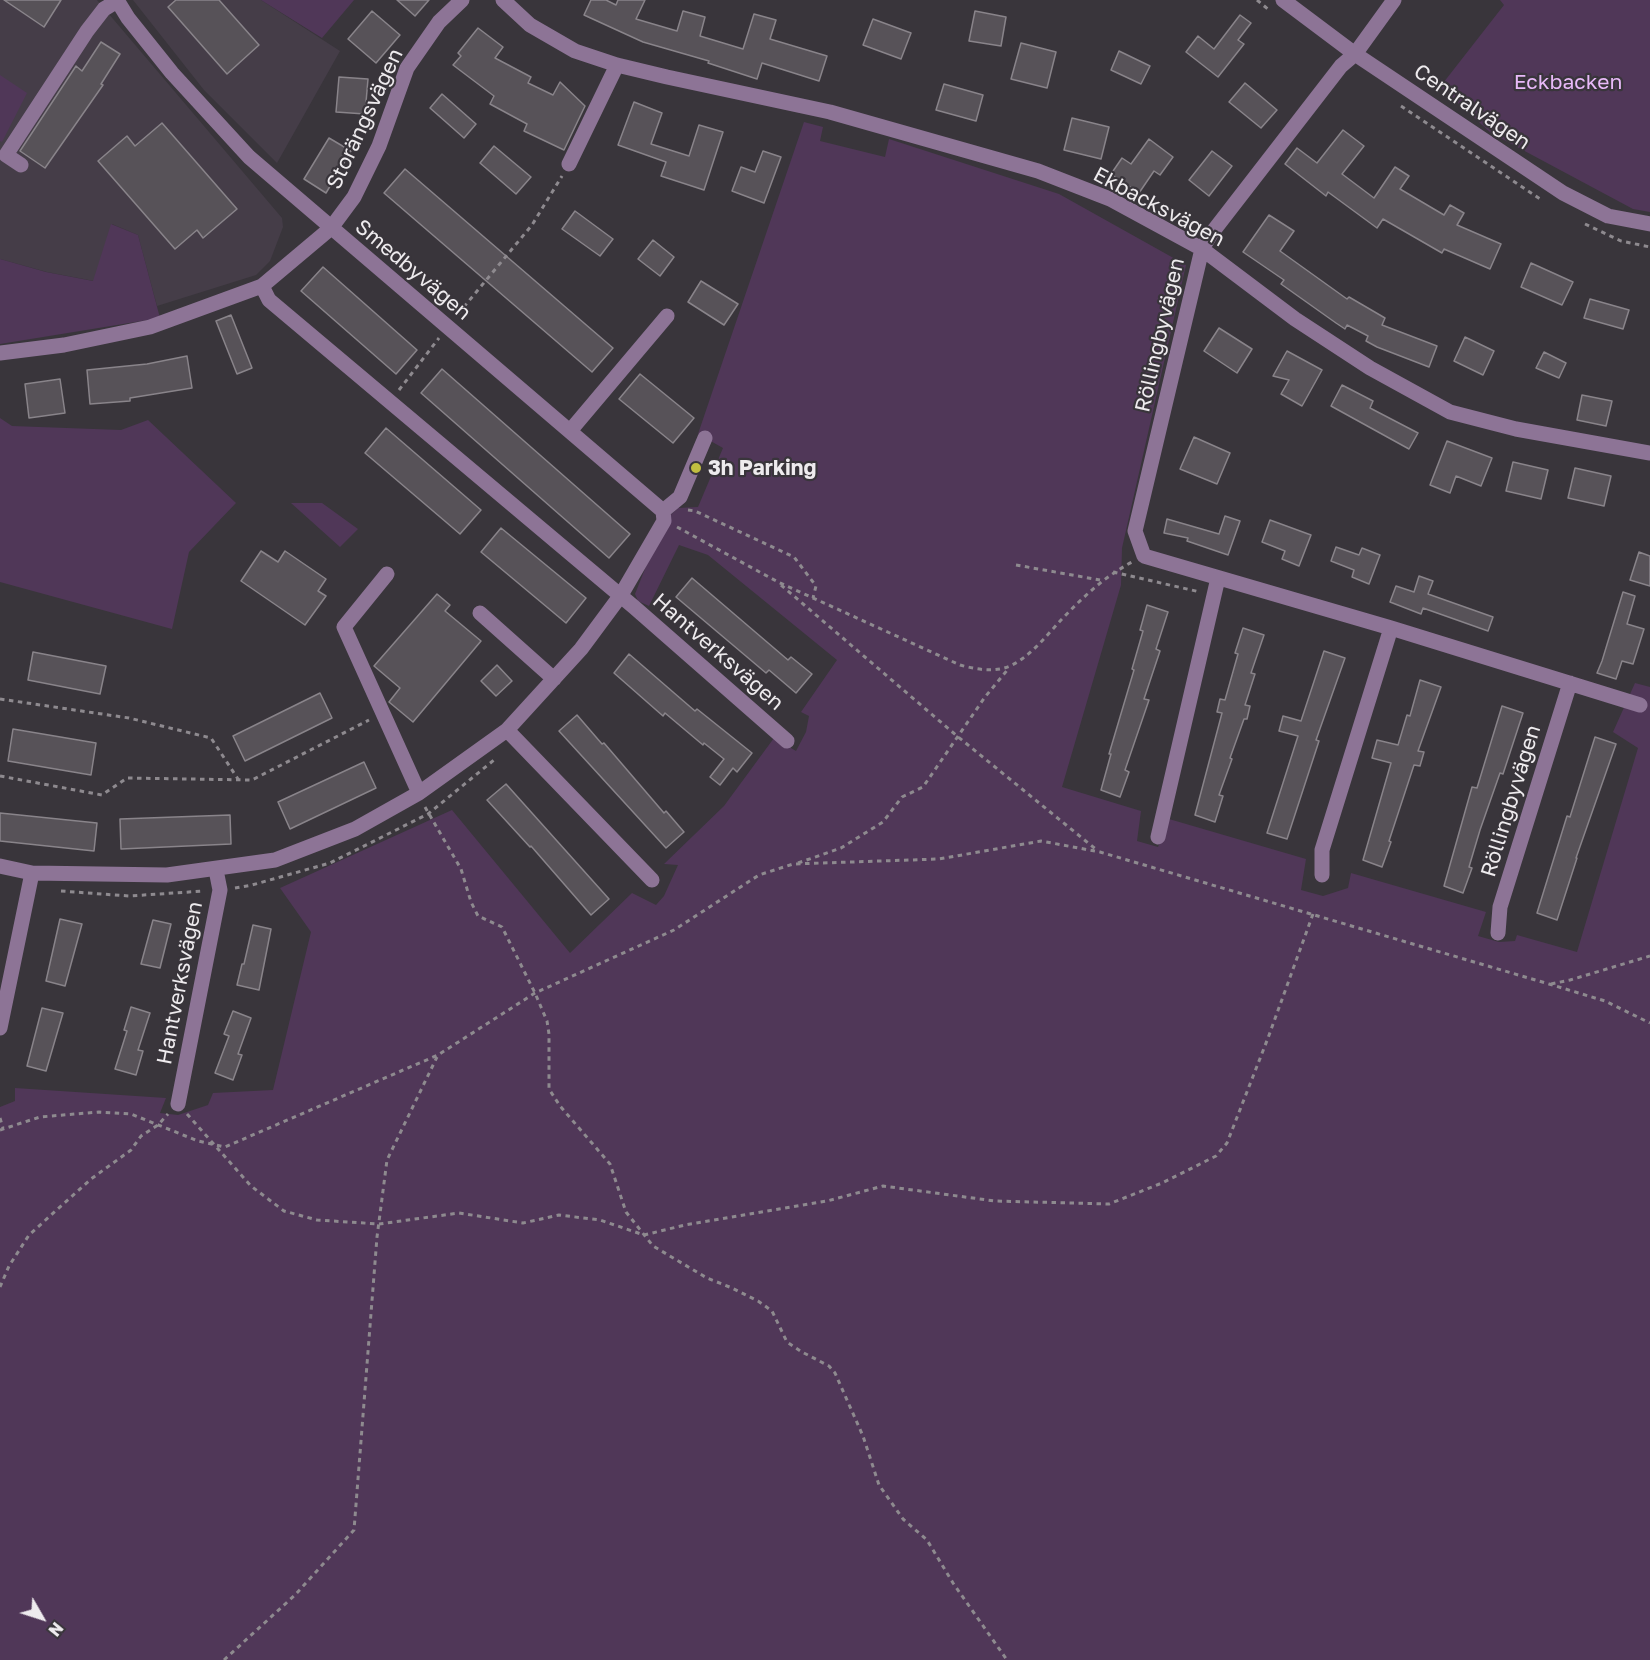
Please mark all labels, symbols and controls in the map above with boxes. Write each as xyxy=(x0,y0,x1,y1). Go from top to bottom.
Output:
street label: Storängsvägen xyxy=(321,45,409,193)
street label: Centralvägen xyxy=(1409,59,1535,155)
park label: Eckbacken xyxy=(1514,69,1622,95)
street label: Ekbacksvägen xyxy=(1089,162,1229,252)
street label: Smedbyvägen xyxy=(350,214,476,326)
street label: Röllingbyvägen xyxy=(1130,255,1190,415)
place label: 3h Parking xyxy=(708,455,816,481)
marker: 3h Parking xyxy=(689,461,703,475)
street label: Hantverksvägen xyxy=(647,588,789,716)
street label: Röllingbyvägen xyxy=(1476,722,1546,880)
street label: Hantverksvägen xyxy=(152,899,208,1067)
north arrow xyxy=(12,1588,72,1648)
text: N xyxy=(44,1618,68,1640)

